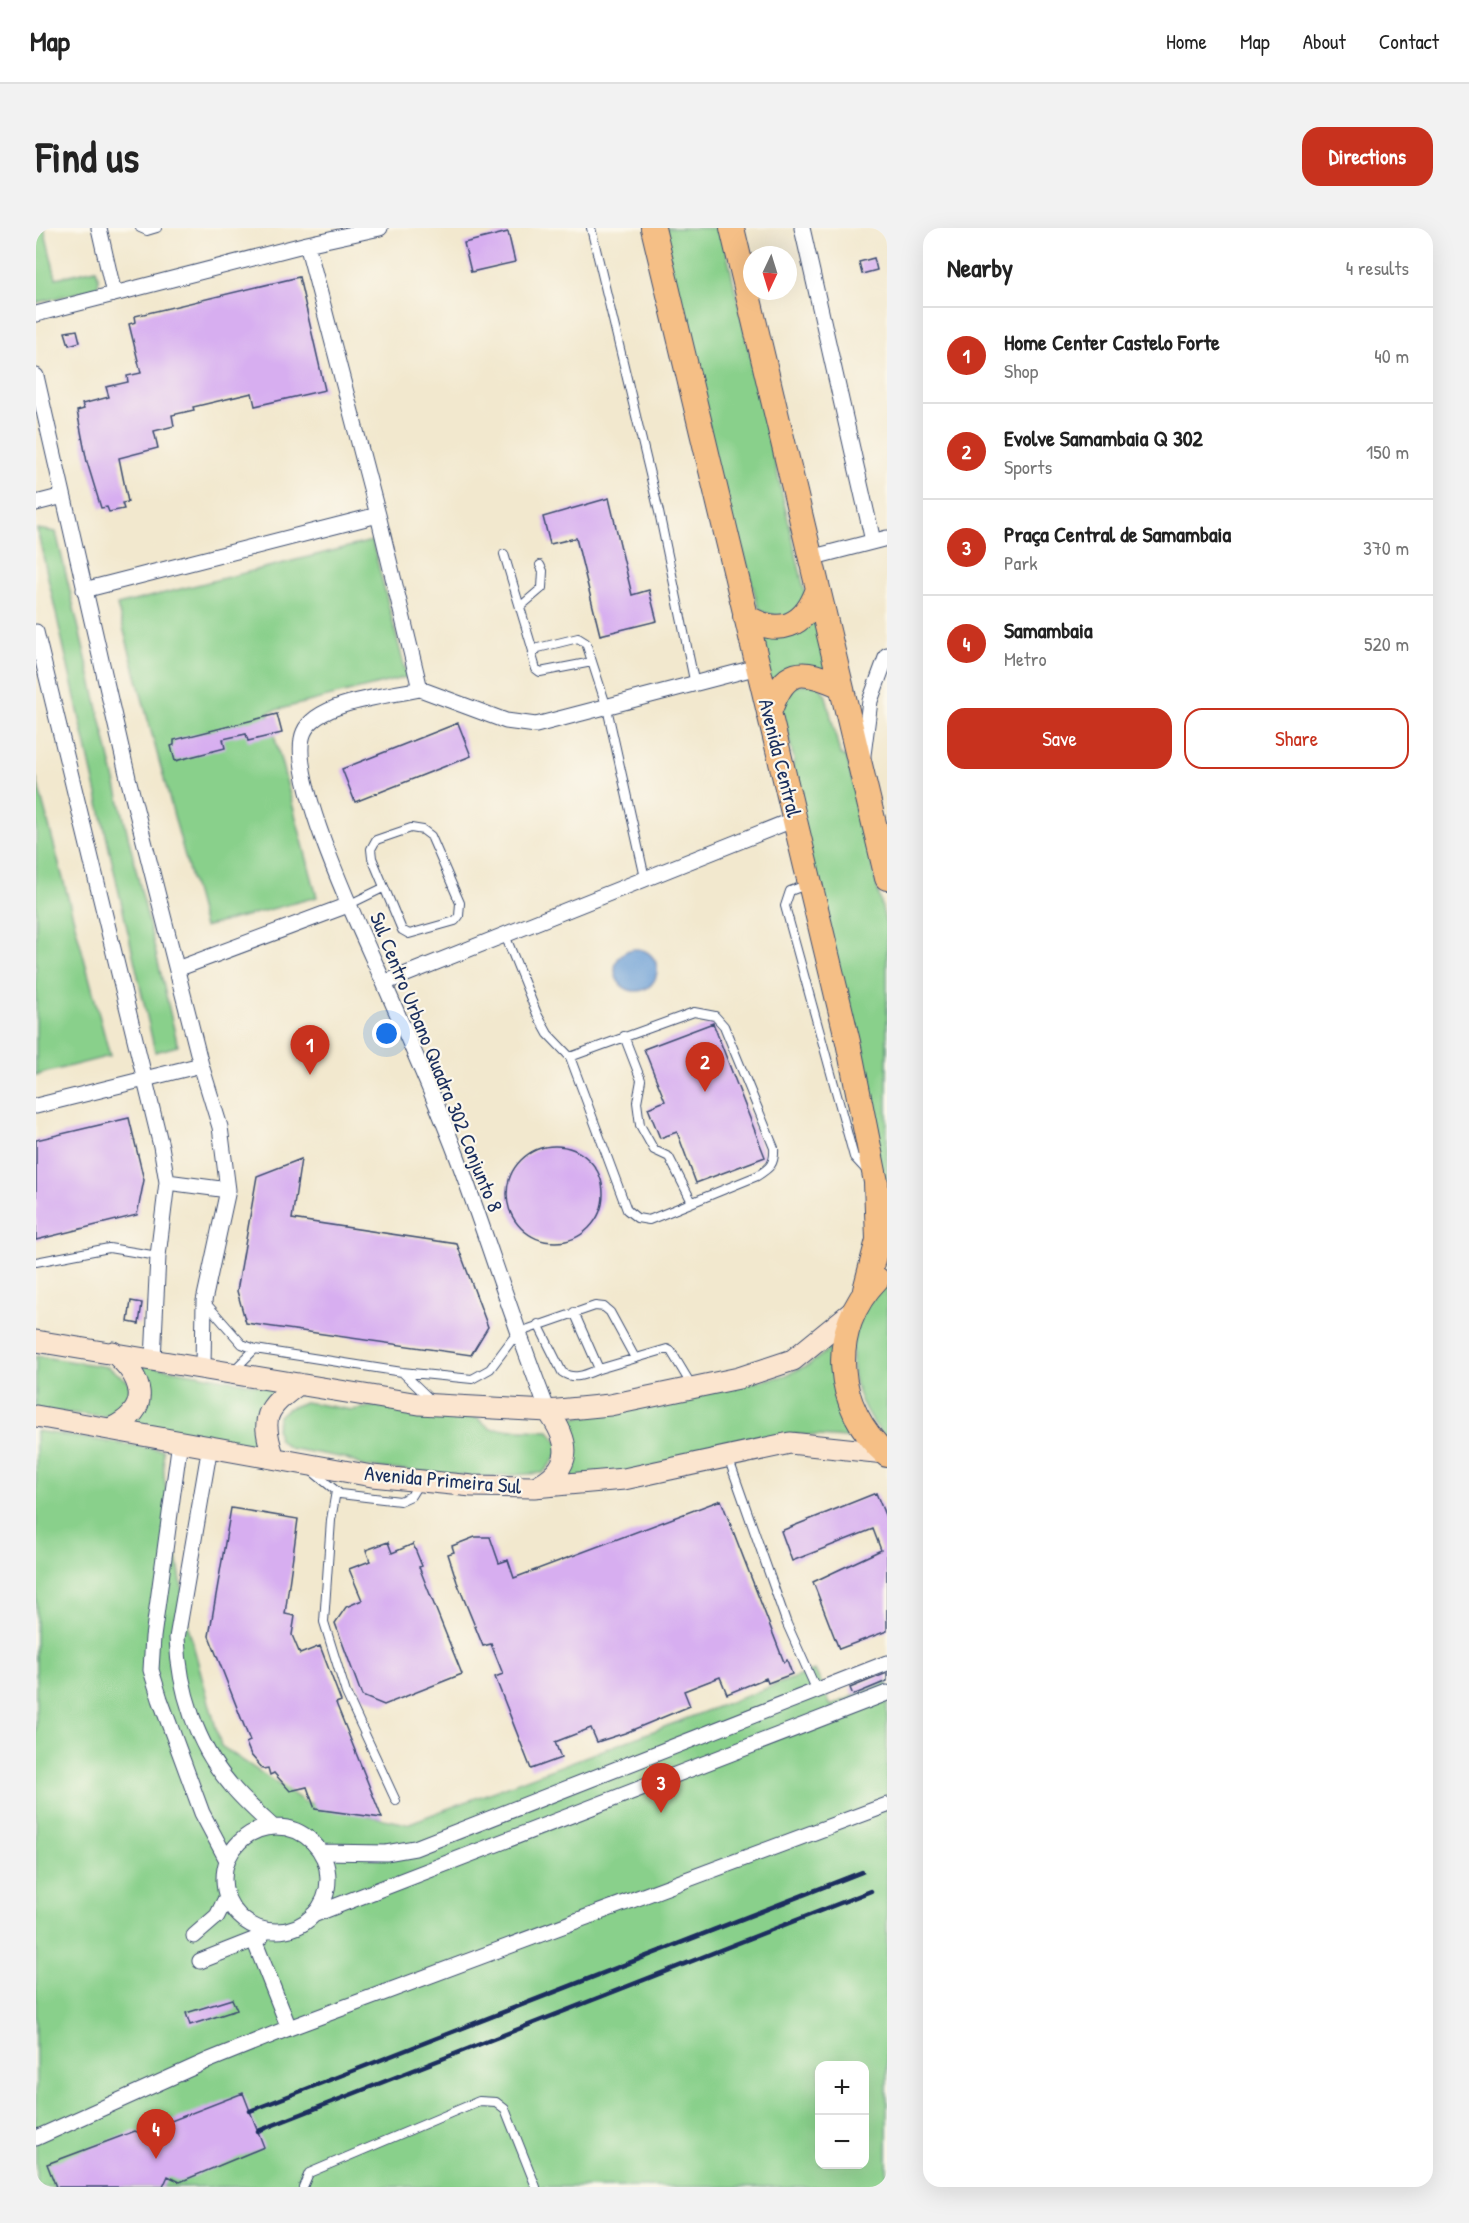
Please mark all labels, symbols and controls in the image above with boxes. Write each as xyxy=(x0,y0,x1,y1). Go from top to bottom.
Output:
text: Map xyxy=(30,22,70,60)
text: Home xyxy=(1166,27,1207,56)
text: Map xyxy=(1240,27,1270,56)
text: About xyxy=(1303,27,1346,56)
text: Contact xyxy=(1379,27,1439,56)
button: Directions xyxy=(1302,127,1433,186)
text: Find us xyxy=(36,128,139,185)
north arrow xyxy=(743,246,797,300)
text: Nearby xyxy=(947,250,1013,285)
text: 4 results xyxy=(1346,254,1409,281)
text: Home Center Castelo Forte xyxy=(1004,327,1220,357)
text: 1 xyxy=(963,342,970,369)
text: 40 m xyxy=(1374,342,1409,369)
text: Shop xyxy=(1004,357,1038,384)
text: Evolve Samambaia Q 302 xyxy=(1004,423,1203,453)
text: 2 xyxy=(962,438,971,465)
text: 150 m xyxy=(1366,438,1409,465)
text: Sports xyxy=(1004,453,1052,480)
text: Praça Central de Samambaia xyxy=(1004,519,1231,549)
text: 3 xyxy=(962,534,971,561)
text: 370 m xyxy=(1363,534,1409,561)
text: Park xyxy=(1004,549,1037,576)
text: Samambaia xyxy=(1004,615,1093,645)
text: 4 xyxy=(963,630,970,657)
text: 520 m xyxy=(1364,630,1409,657)
text: Metro xyxy=(1004,645,1047,672)
street label: Avenida Central xyxy=(752,696,809,820)
button: Save xyxy=(947,708,1172,769)
button: Share xyxy=(1184,708,1409,769)
street label: Sul Centro Urbano Quadra 302 Conjunto 8 xyxy=(363,908,510,1216)
your location xyxy=(372,1019,401,1048)
pin: 1 xyxy=(290,1026,330,1075)
pin: 2 xyxy=(686,1042,724,1092)
street label: Avenida Primeira Sul xyxy=(363,1458,523,1501)
pin: 3 xyxy=(642,1764,680,1813)
map controls xyxy=(815,2061,869,2169)
button: + xyxy=(815,2061,869,2115)
pin: 4 xyxy=(136,2110,176,2159)
button: − xyxy=(815,2115,869,2169)

